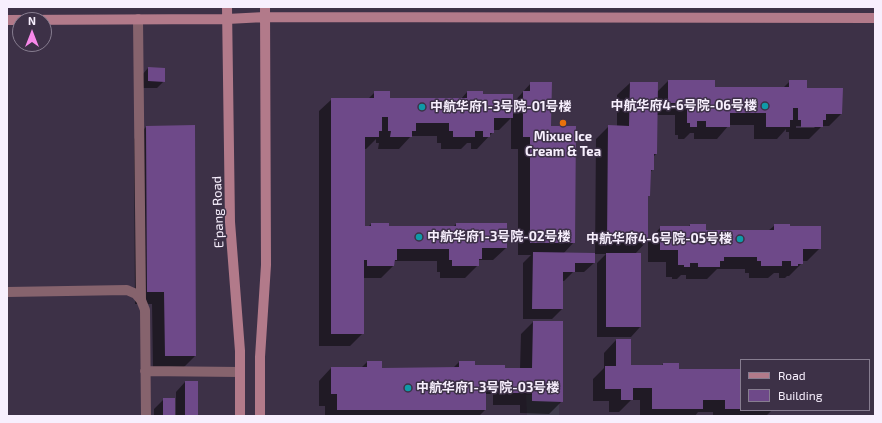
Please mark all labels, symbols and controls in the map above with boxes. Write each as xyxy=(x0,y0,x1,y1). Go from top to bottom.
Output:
north arrow xyxy=(12,12,52,52)
text: N xyxy=(28,14,36,27)
place label: 中航华府4-6号院-06号楼 xyxy=(610,98,757,114)
place label: 中航华府1-3号院-01号楼 xyxy=(430,99,572,115)
marker: 中航华府4-6号院-06号楼 xyxy=(760,101,770,111)
marker: 中航华府1-3号院-01号楼 xyxy=(417,102,427,112)
marker: Mixue Ice Cream & Tea xyxy=(558,118,568,128)
place label: Mixue Ice Cream & Tea xyxy=(525,129,601,160)
street label: E'pang Road xyxy=(209,176,227,248)
place label: 中航华府1-3号院-02号楼 xyxy=(427,229,571,245)
place label: 中航华府4-6号院-05号楼 xyxy=(586,231,732,247)
marker: 中航华府1-3号院-02号楼 xyxy=(414,232,424,242)
marker: 中航华府4-6号院-05号楼 xyxy=(735,234,745,244)
legend xyxy=(740,359,870,411)
text: Road xyxy=(778,368,806,382)
place label: 中航华府1-3号院-03号楼 xyxy=(416,380,559,396)
marker: 中航华府1-3号院-03号楼 xyxy=(403,383,413,393)
text: Building xyxy=(778,388,822,402)

